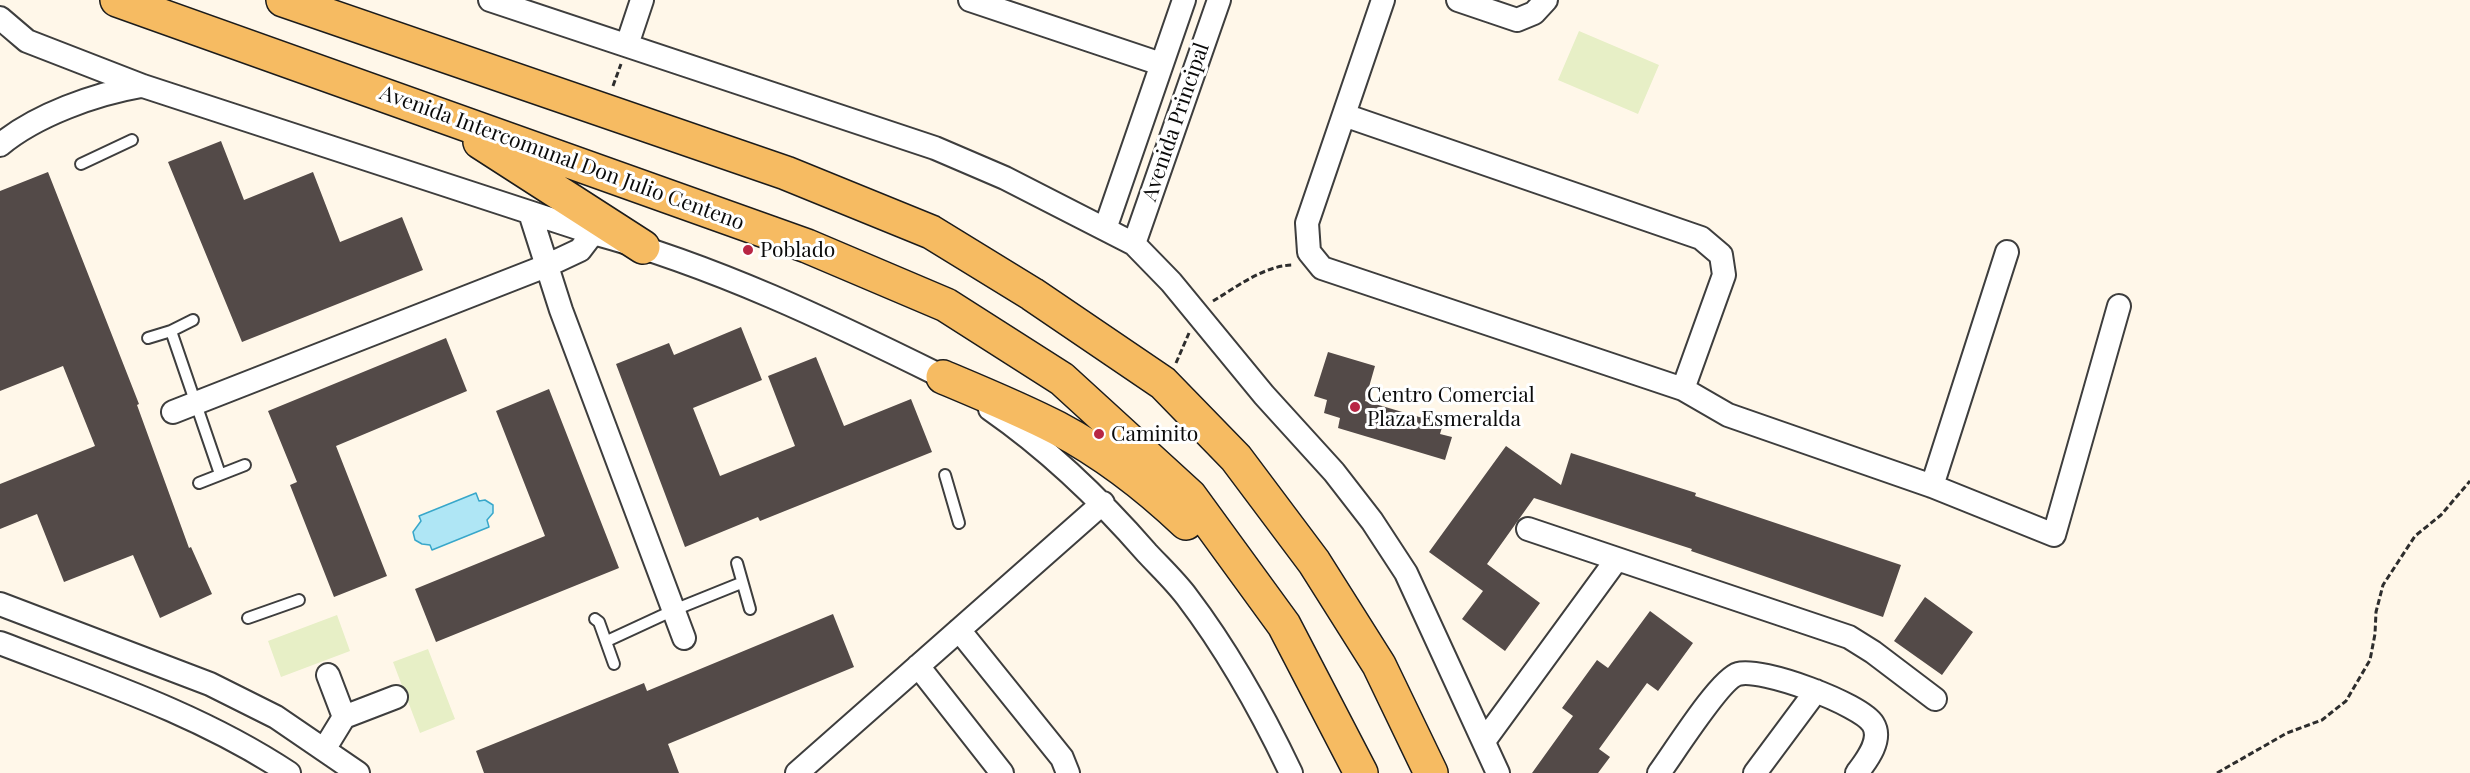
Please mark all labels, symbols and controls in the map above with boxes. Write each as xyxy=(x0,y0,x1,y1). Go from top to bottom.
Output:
street label: Avenida Principal xyxy=(1137,39,1215,205)
street label: Avenida Intercomunal Don Julio Centeno xyxy=(376,80,748,236)
place label: Poblado xyxy=(760,237,835,263)
marker: Poblado xyxy=(741,243,755,257)
place label: Centro Comercial Plaza Esmeralda xyxy=(1367,382,1535,432)
marker: Centro Comercial Plaza Esmeralda xyxy=(1348,400,1362,414)
place label: Caminito xyxy=(1111,421,1198,447)
marker: Caminito xyxy=(1092,427,1106,441)

